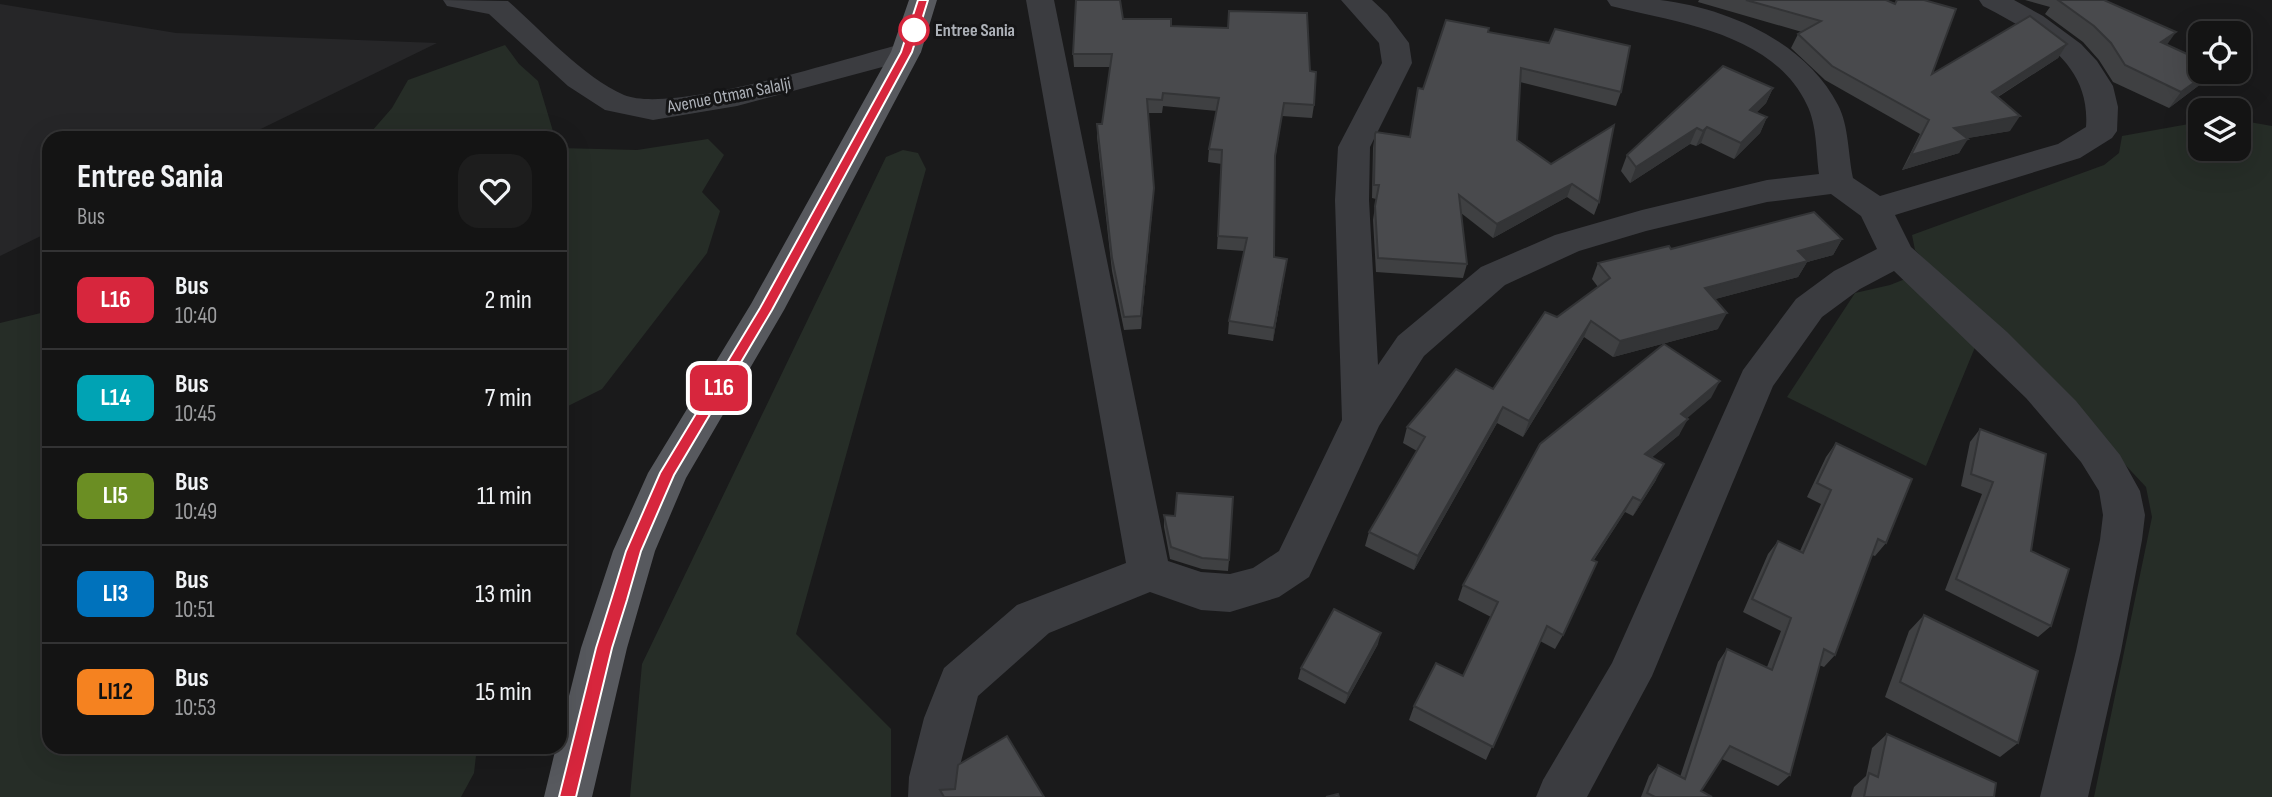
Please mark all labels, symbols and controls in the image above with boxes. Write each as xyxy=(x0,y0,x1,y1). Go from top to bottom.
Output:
marker: Entree Sania xyxy=(899,15,929,45)
place label: Entree Sania xyxy=(935,20,1015,41)
map controls xyxy=(2188,21,2251,161)
button: locate xyxy=(2188,21,2251,84)
street label: Avenue Otman Salalji xyxy=(665,73,793,118)
button: layers xyxy=(2188,98,2251,161)
button: heart xyxy=(458,154,532,228)
text: Entree Sania xyxy=(77,157,224,197)
text: Bus xyxy=(77,203,105,231)
text: Bus xyxy=(175,271,209,302)
text: L16 xyxy=(100,285,131,314)
text: 2 min xyxy=(484,285,532,316)
text: 10:40 xyxy=(175,302,217,330)
line badge: L16 xyxy=(679,365,759,411)
text: Bus xyxy=(175,369,209,400)
text: L16 xyxy=(704,373,734,402)
text: L14 xyxy=(100,383,131,412)
text: 7 min xyxy=(485,383,532,414)
text: 10:45 xyxy=(175,400,216,428)
text: Bus xyxy=(175,467,209,498)
text: LI5 xyxy=(103,481,128,510)
text: 11 min xyxy=(477,481,532,512)
text: 10:49 xyxy=(175,498,217,526)
text: Bus xyxy=(175,565,209,596)
text: LI3 xyxy=(103,579,128,608)
text: 13 min xyxy=(475,579,532,610)
text: 10:51 xyxy=(175,596,215,624)
text: Bus xyxy=(175,663,209,694)
text: LI12 xyxy=(98,677,133,706)
text: 15 min xyxy=(476,677,532,708)
text: 10:53 xyxy=(175,694,216,722)

